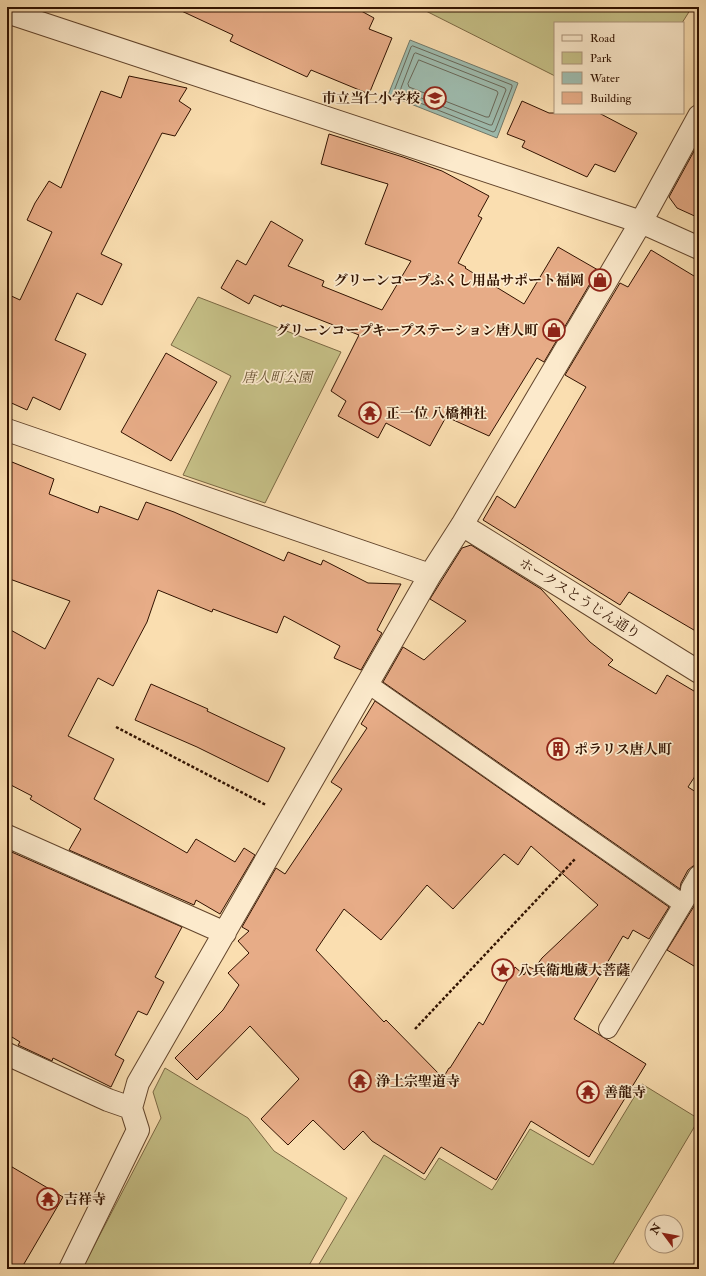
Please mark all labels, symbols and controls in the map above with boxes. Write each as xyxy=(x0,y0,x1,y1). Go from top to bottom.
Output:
legend xyxy=(554,22,684,114)
text: Road xyxy=(590,31,615,46)
text: Park xyxy=(590,51,612,66)
text: Water xyxy=(589,71,620,86)
school or university icon: 市立当仁小学校 xyxy=(422,85,448,111)
place label: 市立当仁小学校 xyxy=(322,90,420,107)
text: Building xyxy=(590,91,633,106)
shop icon: グリーンコープふくし用品サポート福岡 xyxy=(587,267,613,293)
place label: グリーンコープふくし用品サポート福岡 xyxy=(334,272,584,289)
shop icon: グリーンコープキープステーション唐人町 xyxy=(541,317,567,343)
place label: グリーンコープキープステーション唐人町 xyxy=(276,322,539,339)
park label: 唐人町公園 xyxy=(242,369,314,386)
temple icon: 正一位 八橋神社 xyxy=(357,400,383,426)
place label: 正一位 八橋神社 xyxy=(386,405,487,422)
street label: ホークスとうじん通り xyxy=(516,554,644,643)
building icon: ポラリス唐人町 xyxy=(545,736,571,762)
place label: ポラリス唐人町 xyxy=(574,741,673,758)
place icon: 八兵衛地蔵大菩薩 xyxy=(490,957,516,983)
place label: 八兵衛地蔵大菩薩 xyxy=(518,962,630,979)
temple icon: 浄土宗聖道寺 xyxy=(347,1068,373,1094)
place label: 浄土宗聖道寺 xyxy=(376,1073,460,1090)
temple icon: 善龍寺 xyxy=(575,1079,601,1105)
place label: 善龍寺 xyxy=(604,1084,646,1101)
temple icon: 吉祥寺 xyxy=(35,1186,61,1212)
place label: 吉祥寺 xyxy=(64,1191,106,1208)
north arrow xyxy=(644,1214,684,1254)
text: N xyxy=(647,1220,665,1237)

